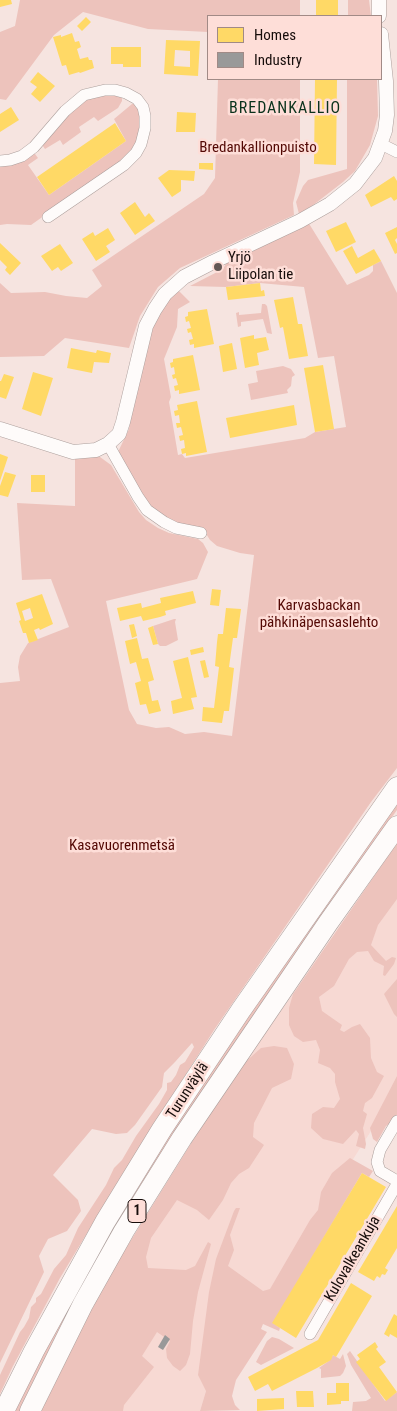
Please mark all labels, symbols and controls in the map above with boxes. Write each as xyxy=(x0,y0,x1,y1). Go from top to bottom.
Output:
legend xyxy=(207,15,382,80)
text: Homes xyxy=(254,26,296,44)
text: Industry xyxy=(254,51,302,69)
district label: BREDANKALLIO xyxy=(227,99,343,119)
park label: Bredankallionpuisto xyxy=(199,139,317,157)
place label: Yrjö Liipolan tie xyxy=(228,249,293,284)
marker: Yrjö Liipolan tie xyxy=(212,261,224,273)
park label: Karvasbackan pähkinäpensaslehto xyxy=(260,597,378,632)
park label: Kasavuorenmetsä xyxy=(69,837,175,855)
street label: Turunväylä xyxy=(163,1059,213,1123)
road number: 1 xyxy=(128,1200,146,1222)
street label: Kulovalkeankuja xyxy=(321,1213,385,1305)

